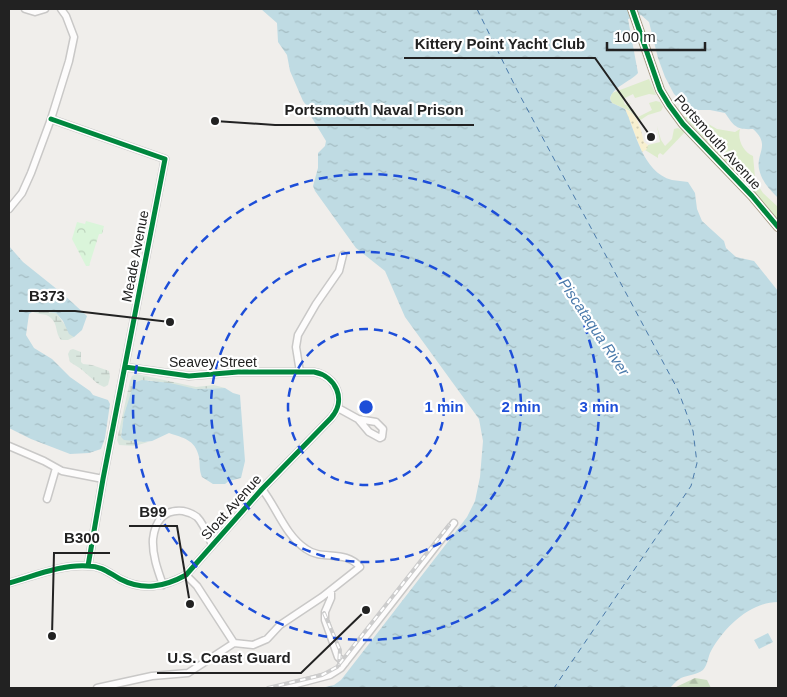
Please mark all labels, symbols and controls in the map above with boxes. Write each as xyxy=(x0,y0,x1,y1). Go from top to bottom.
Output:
scale bar xyxy=(607,20,704,52)
callout: Kittery Point Yacht Club xyxy=(404,28,595,58)
text: 100 m xyxy=(614,28,656,45)
text: Kittery Point Yacht Club xyxy=(415,35,585,52)
street label: Portsmouth Avenue xyxy=(671,91,765,193)
callout: Portsmouth Naval Prison xyxy=(275,95,474,125)
text: Portsmouth Naval Prison xyxy=(284,101,464,118)
street label: Meade Avenue xyxy=(118,209,152,303)
water label: Piscataqua River xyxy=(556,275,634,379)
callout: B373 xyxy=(19,281,75,311)
text: B373 xyxy=(29,287,65,304)
street label: Seavey Street xyxy=(169,354,257,370)
centre of rings xyxy=(357,398,375,416)
text: 1 min xyxy=(424,398,464,415)
text: 2 min xyxy=(501,398,541,415)
text: 3 min xyxy=(579,398,619,415)
street label: Sloat Avenue xyxy=(198,471,265,543)
callout: B99 xyxy=(129,496,177,526)
text: B99 xyxy=(139,503,167,520)
callout: B300 xyxy=(54,523,110,553)
text: B300 xyxy=(64,529,100,546)
callout: U.S. Coast Guard xyxy=(157,643,301,673)
text: U.S. Coast Guard xyxy=(167,649,291,666)

